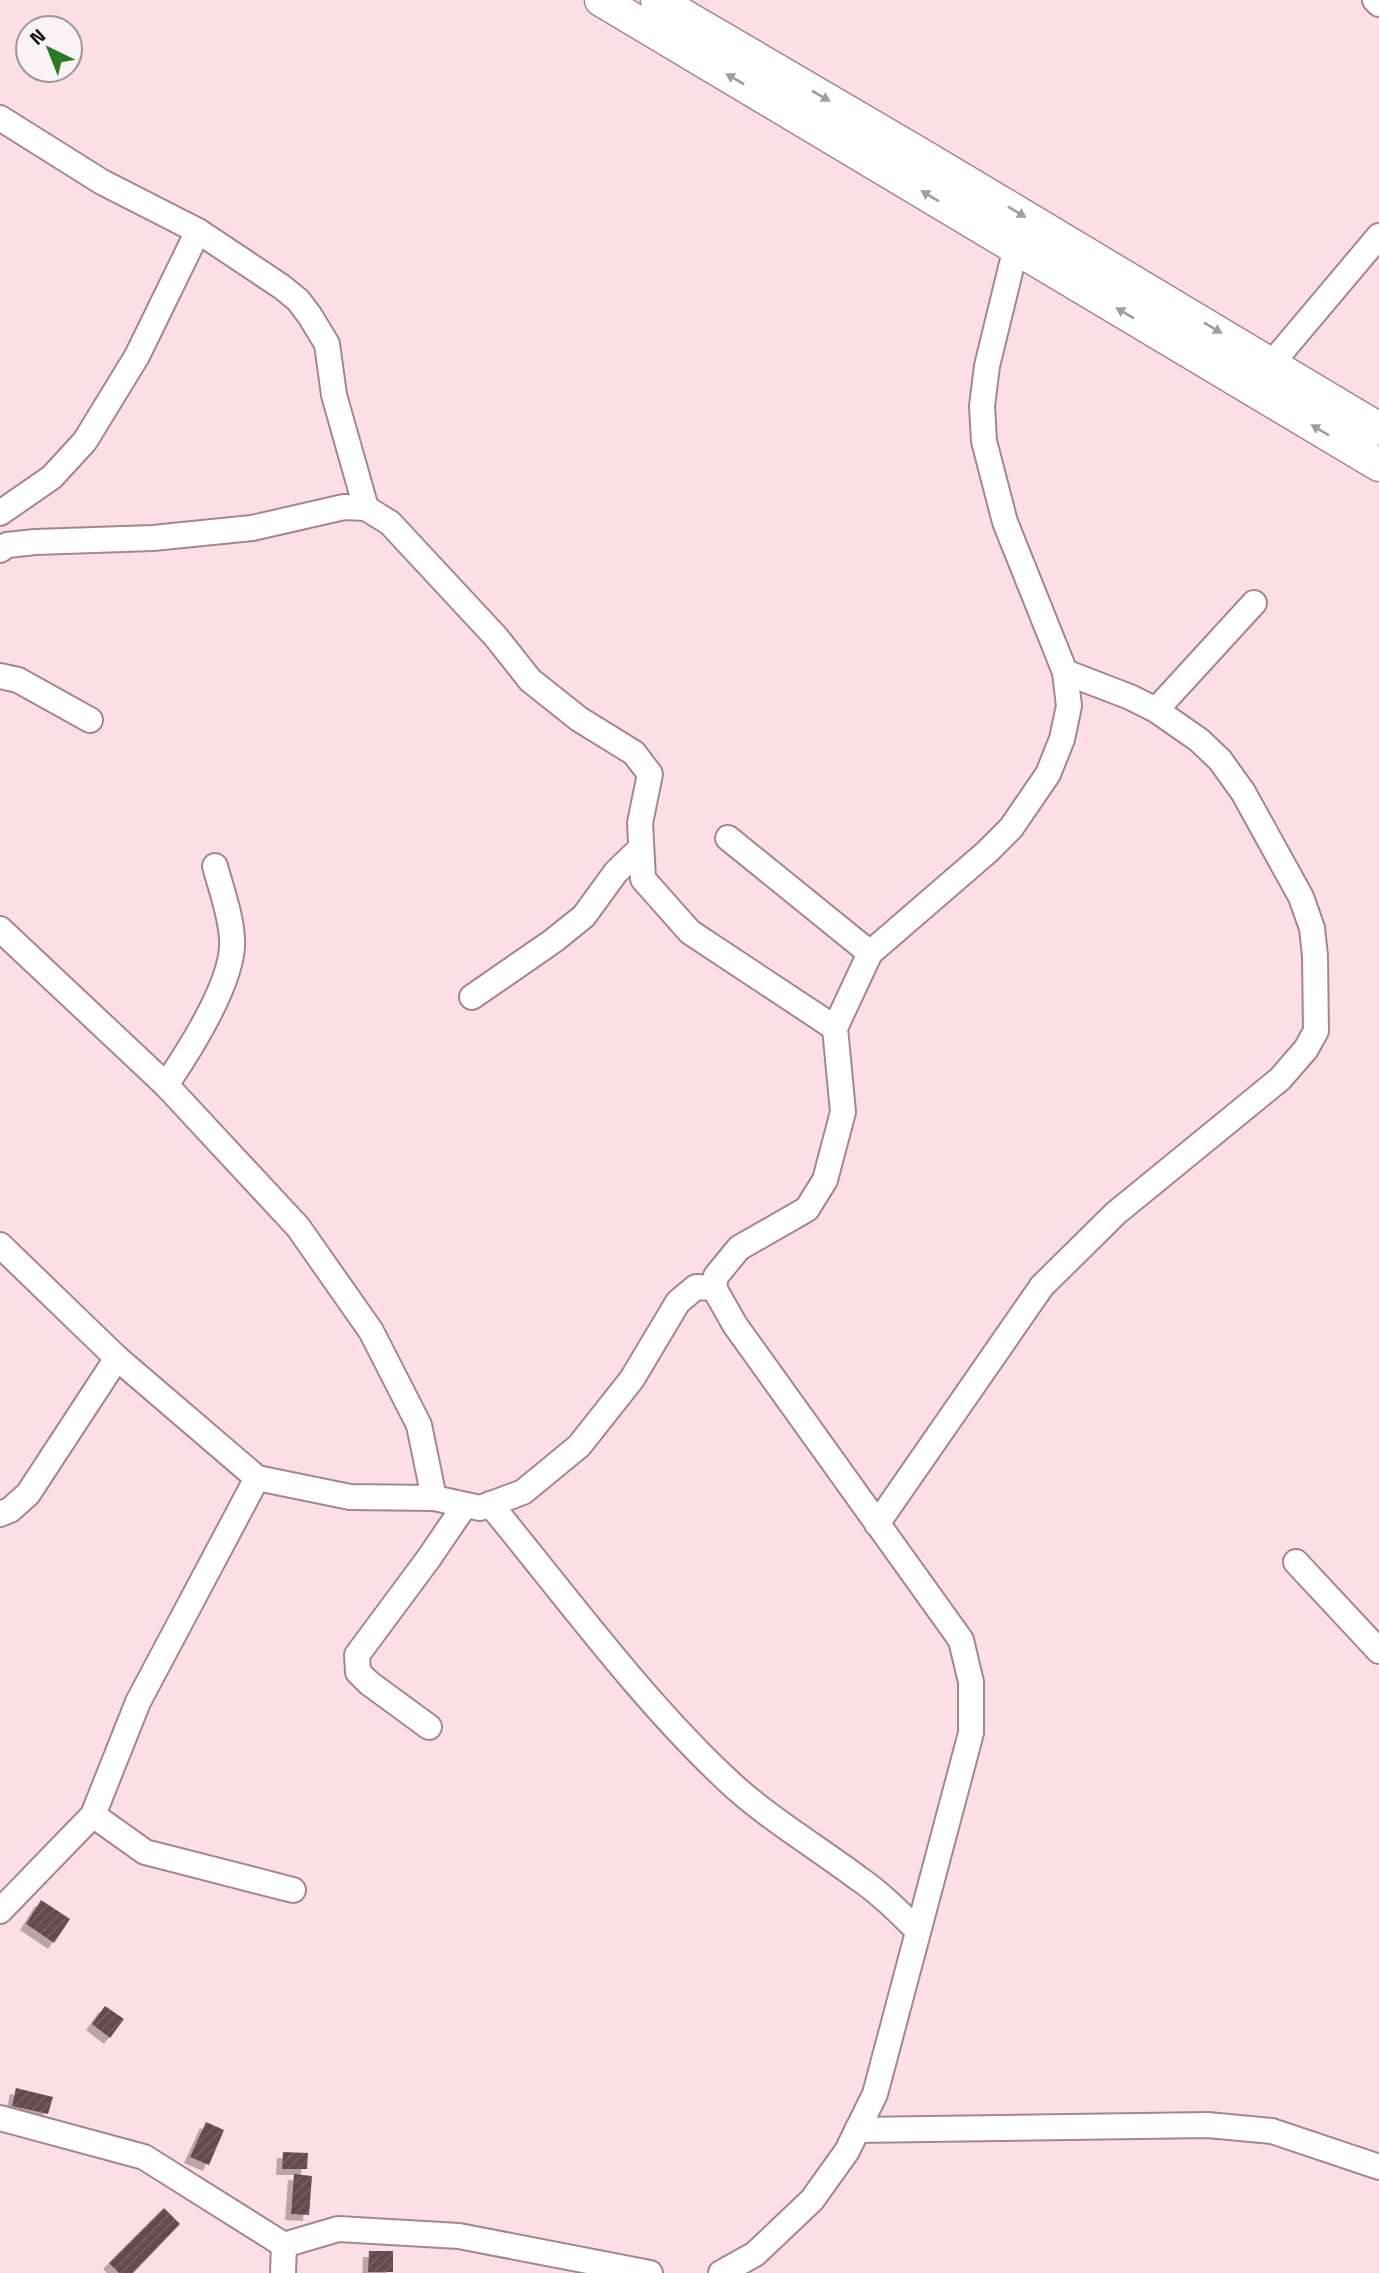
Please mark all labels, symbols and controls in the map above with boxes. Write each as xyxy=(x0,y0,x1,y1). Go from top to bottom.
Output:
north arrow xyxy=(14,14,84,84)
text: N xyxy=(22,21,52,51)
one-way arrow xyxy=(726,72,745,85)
one-way arrow xyxy=(812,90,831,102)
one-way arrow xyxy=(921,190,940,202)
one-way arrow xyxy=(1008,205,1027,218)
one-way arrow xyxy=(1116,307,1135,319)
one-way arrow xyxy=(1203,322,1222,334)
one-way arrow xyxy=(1311,424,1330,436)

